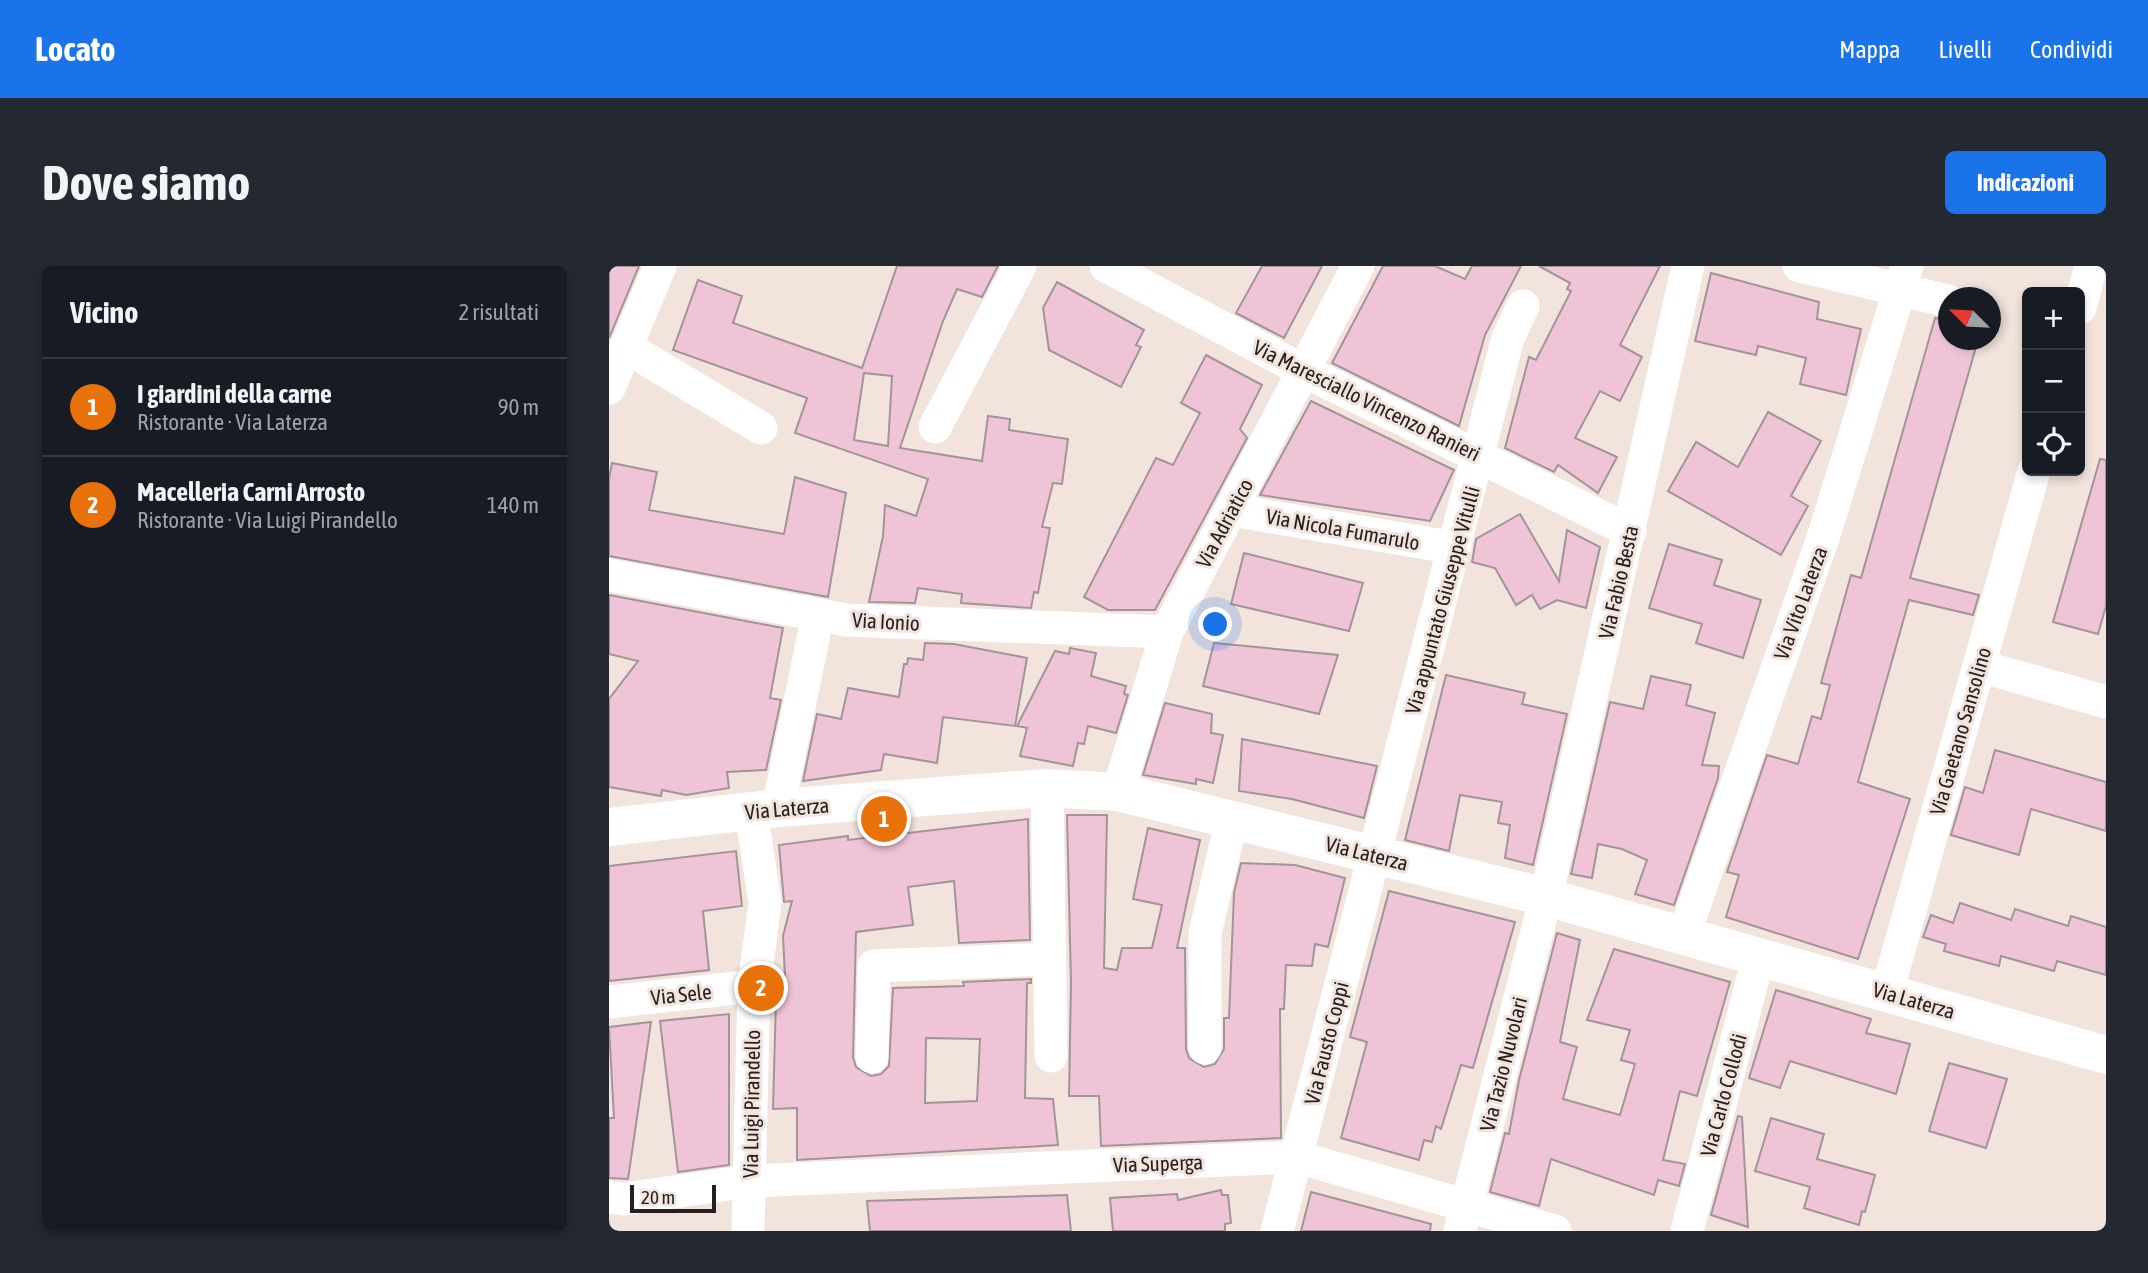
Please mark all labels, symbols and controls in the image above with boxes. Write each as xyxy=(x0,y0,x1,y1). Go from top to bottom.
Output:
text: Locato xyxy=(35,30,116,68)
text: Mappa xyxy=(1839,36,1900,63)
text: Livelli xyxy=(1938,36,1992,63)
text: Condividi xyxy=(2030,36,2113,63)
button: Indicazioni xyxy=(1945,151,2106,214)
text: Dove siamo xyxy=(42,154,250,210)
north arrow xyxy=(1938,287,2001,350)
map controls xyxy=(2022,287,2085,476)
button: + xyxy=(2022,287,2085,350)
text: Vicino xyxy=(70,295,138,329)
text: 2 risultati xyxy=(458,299,539,325)
street label: Via Maresciallo Vincenzo Ranieri xyxy=(1250,335,1484,465)
button: − xyxy=(2022,350,2085,413)
text: I giardini della carne xyxy=(137,379,332,409)
text: 1 xyxy=(88,394,98,420)
text: 90 m xyxy=(498,394,539,420)
text: Ristorante · Via Laterza xyxy=(137,409,328,435)
button: locate xyxy=(2022,413,2085,476)
street label: Via Adriatico xyxy=(1191,474,1257,572)
text: Macelleria Carni Arrosto xyxy=(137,477,365,507)
street label: Via appuntato Giuseppe Vitulli xyxy=(1400,483,1484,717)
text: 2 xyxy=(88,492,98,518)
text: 140 m xyxy=(487,492,539,518)
street label: Via Nicola Fumarulo xyxy=(1264,504,1422,554)
text: Ristorante · Via Luigi Pirandello xyxy=(137,507,398,533)
street label: Via Fabio Besta xyxy=(1593,523,1643,641)
street label: Via Vito Laterza xyxy=(1768,543,1832,663)
street label: Via Ionio xyxy=(851,607,921,635)
your location xyxy=(1198,607,1232,641)
street label: Via Gaetano Sansolino xyxy=(1925,644,1995,818)
street label: Via Laterza xyxy=(744,792,830,824)
pin: 1 xyxy=(861,793,907,845)
street label: Via Laterza xyxy=(1323,831,1411,875)
pin: 2 xyxy=(738,962,784,1014)
street label: Via Laterza xyxy=(1870,977,1958,1023)
street label: Via Sele xyxy=(649,979,713,1009)
street label: Via Fausto Coppi xyxy=(1299,979,1353,1107)
street label: Via Tazio Nuvolari xyxy=(1475,994,1531,1134)
street label: Via Luigi Pirandello xyxy=(738,1030,764,1178)
street label: Via Carlo Collodi xyxy=(1695,1031,1751,1159)
street label: Via Superga xyxy=(1113,1149,1203,1177)
scale bar xyxy=(630,1182,716,1214)
text: 20 m xyxy=(641,1186,675,1208)

